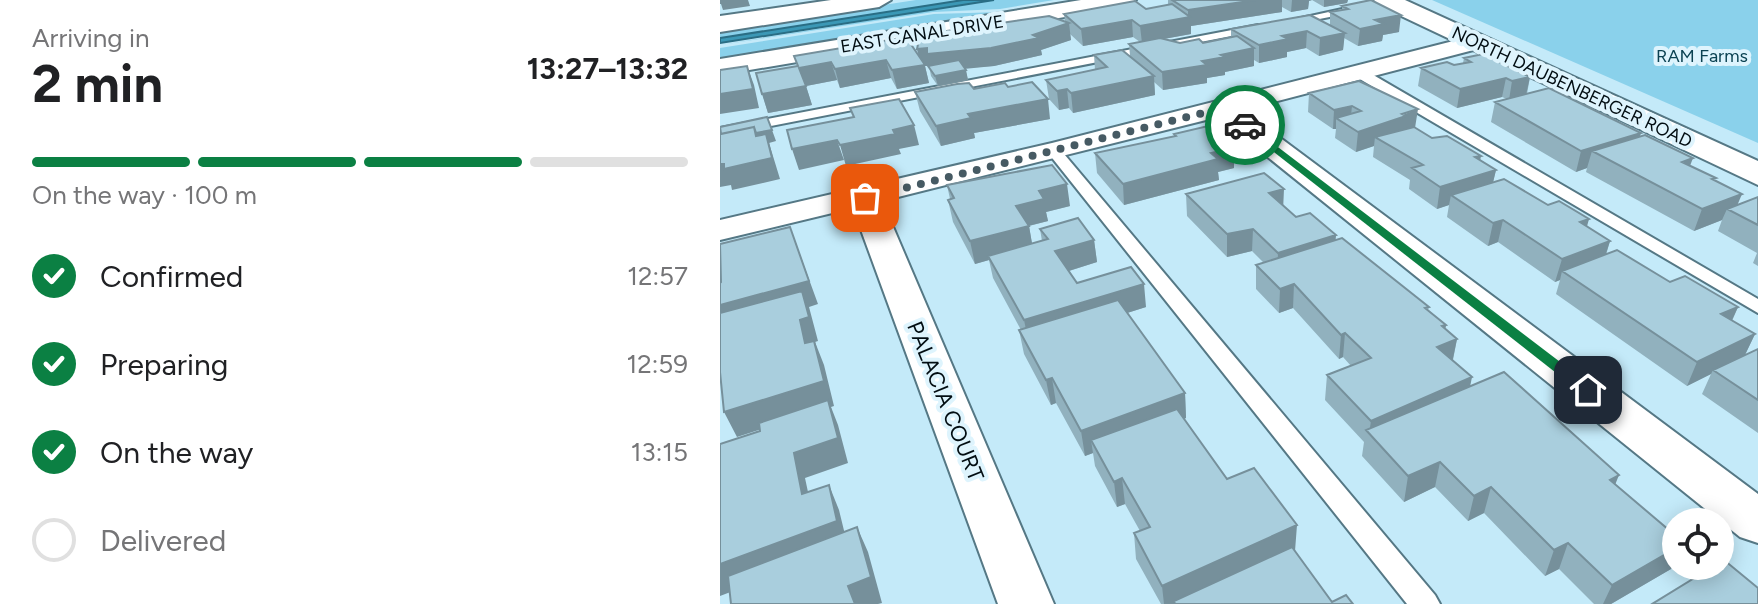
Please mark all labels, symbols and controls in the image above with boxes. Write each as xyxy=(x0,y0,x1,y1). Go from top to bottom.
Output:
street label: EAST CANAL DRIVE xyxy=(839,10,1005,58)
text: Arriving in xyxy=(32,22,150,54)
street label: NORTH DAUBENBERGER ROAD xyxy=(1448,22,1696,152)
park label: RAM Farms xyxy=(1656,45,1748,67)
text: 13:27–13:32 xyxy=(527,50,688,87)
text: 2 min xyxy=(32,53,163,115)
courier xyxy=(1205,85,1285,165)
icon: car xyxy=(1223,103,1267,147)
pin xyxy=(831,164,899,232)
icon: bag xyxy=(843,176,887,220)
text: On the way · 100 m xyxy=(32,179,257,211)
icon: check xyxy=(32,254,76,298)
text: Confirmed xyxy=(100,258,243,295)
text: 12:57 xyxy=(627,260,688,292)
street label: PALACIA COURT xyxy=(901,317,990,485)
icon: check xyxy=(32,342,76,386)
text: Preparing xyxy=(100,346,228,383)
text: 12:59 xyxy=(626,348,688,380)
pin xyxy=(1554,356,1622,424)
icon: home xyxy=(1566,368,1610,412)
icon: check xyxy=(32,430,76,474)
text: On the way xyxy=(100,434,253,471)
text: 13:15 xyxy=(631,436,688,468)
map controls xyxy=(1662,508,1734,580)
button: locate xyxy=(1662,508,1734,580)
text: Delivered xyxy=(100,522,226,559)

